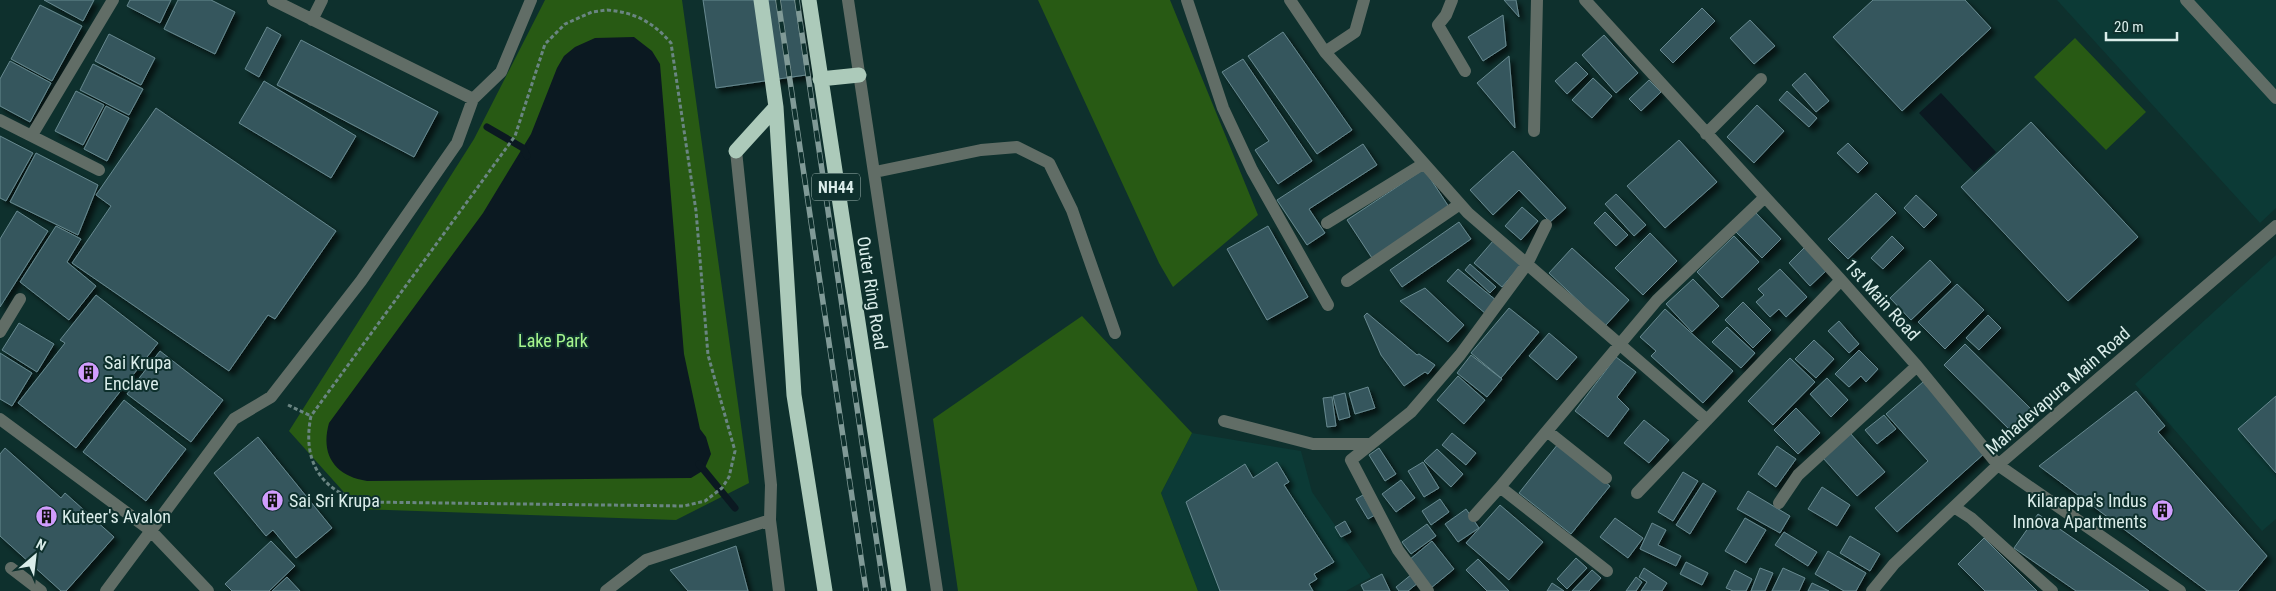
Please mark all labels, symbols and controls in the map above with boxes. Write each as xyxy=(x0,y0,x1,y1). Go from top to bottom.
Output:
scale bar xyxy=(2106,10,2177,42)
text: 20 m xyxy=(2114,18,2144,36)
road number: NH44 xyxy=(812,173,860,200)
street label: Outer Ring Road xyxy=(853,235,892,351)
street label: 1st Main Road xyxy=(1840,255,1924,345)
street label: Mahadevapura Main Road xyxy=(1981,322,2134,459)
park label: Lake Park xyxy=(518,330,588,351)
place label: Sai Krupa Enclave xyxy=(104,352,172,394)
building icon: Sai Krupa Enclave xyxy=(76,361,100,385)
building icon: Sai Sri Krupa xyxy=(261,489,285,513)
place label: Sai Sri Krupa xyxy=(289,490,380,511)
place label: Kilarappa's Indus Innova Apartments xyxy=(2012,490,2147,532)
building icon: Kilarappa's Indus Innova Apartments xyxy=(2151,499,2175,523)
building icon: Kuteer's Avalon xyxy=(34,505,58,529)
place label: Kuteer's Avalon xyxy=(62,506,171,527)
north arrow xyxy=(10,531,60,581)
text: N xyxy=(34,535,49,554)

